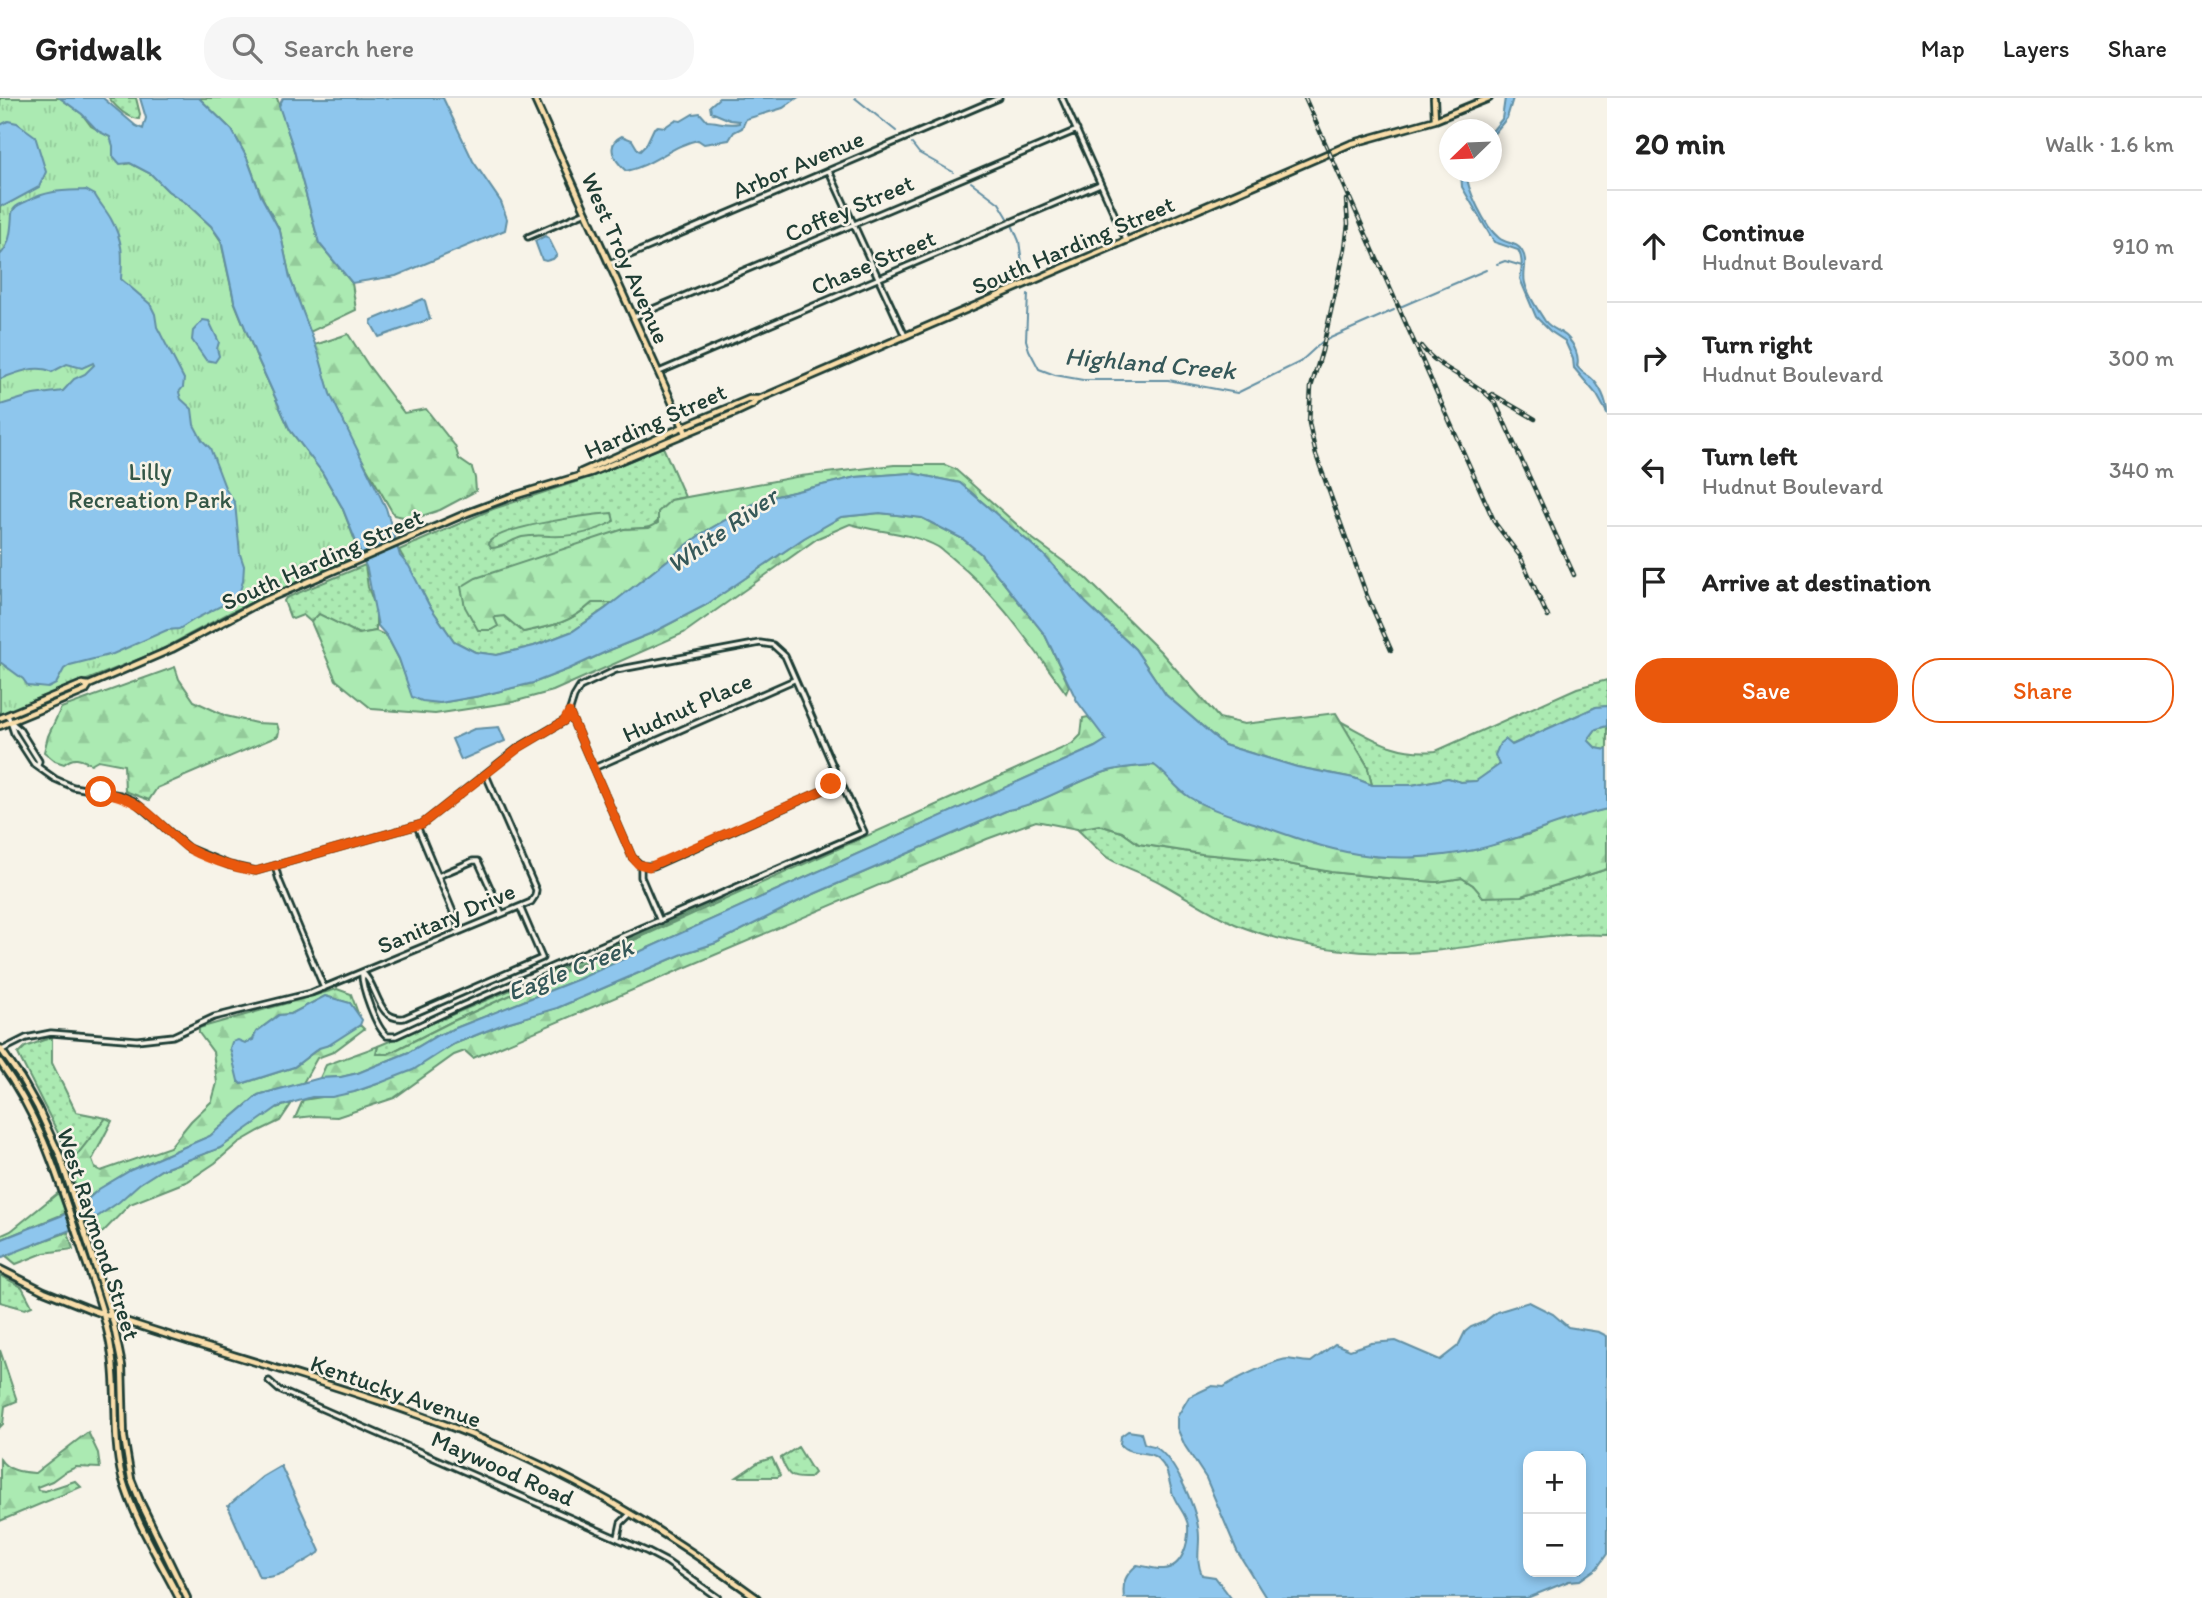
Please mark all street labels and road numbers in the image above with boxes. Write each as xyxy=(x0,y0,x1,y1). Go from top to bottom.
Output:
street label: Arbor Avenue xyxy=(728,123,868,205)
street label: West Troy Avenue xyxy=(575,168,677,348)
street label: Coffey Street xyxy=(780,168,918,248)
street label: South Harding Street xyxy=(967,189,1179,301)
street label: Chase Street xyxy=(806,223,940,301)
street label: Harding Street xyxy=(579,377,731,465)
street label: South Harding Street xyxy=(217,502,427,616)
street label: Hudnut Place xyxy=(618,666,756,748)
street label: Sanitary Drive xyxy=(373,876,519,960)
street label: West Raymond Street xyxy=(51,1124,147,1344)
street label: Kentucky Avenue xyxy=(307,1348,485,1434)
street label: Maywood Road xyxy=(427,1424,579,1512)

